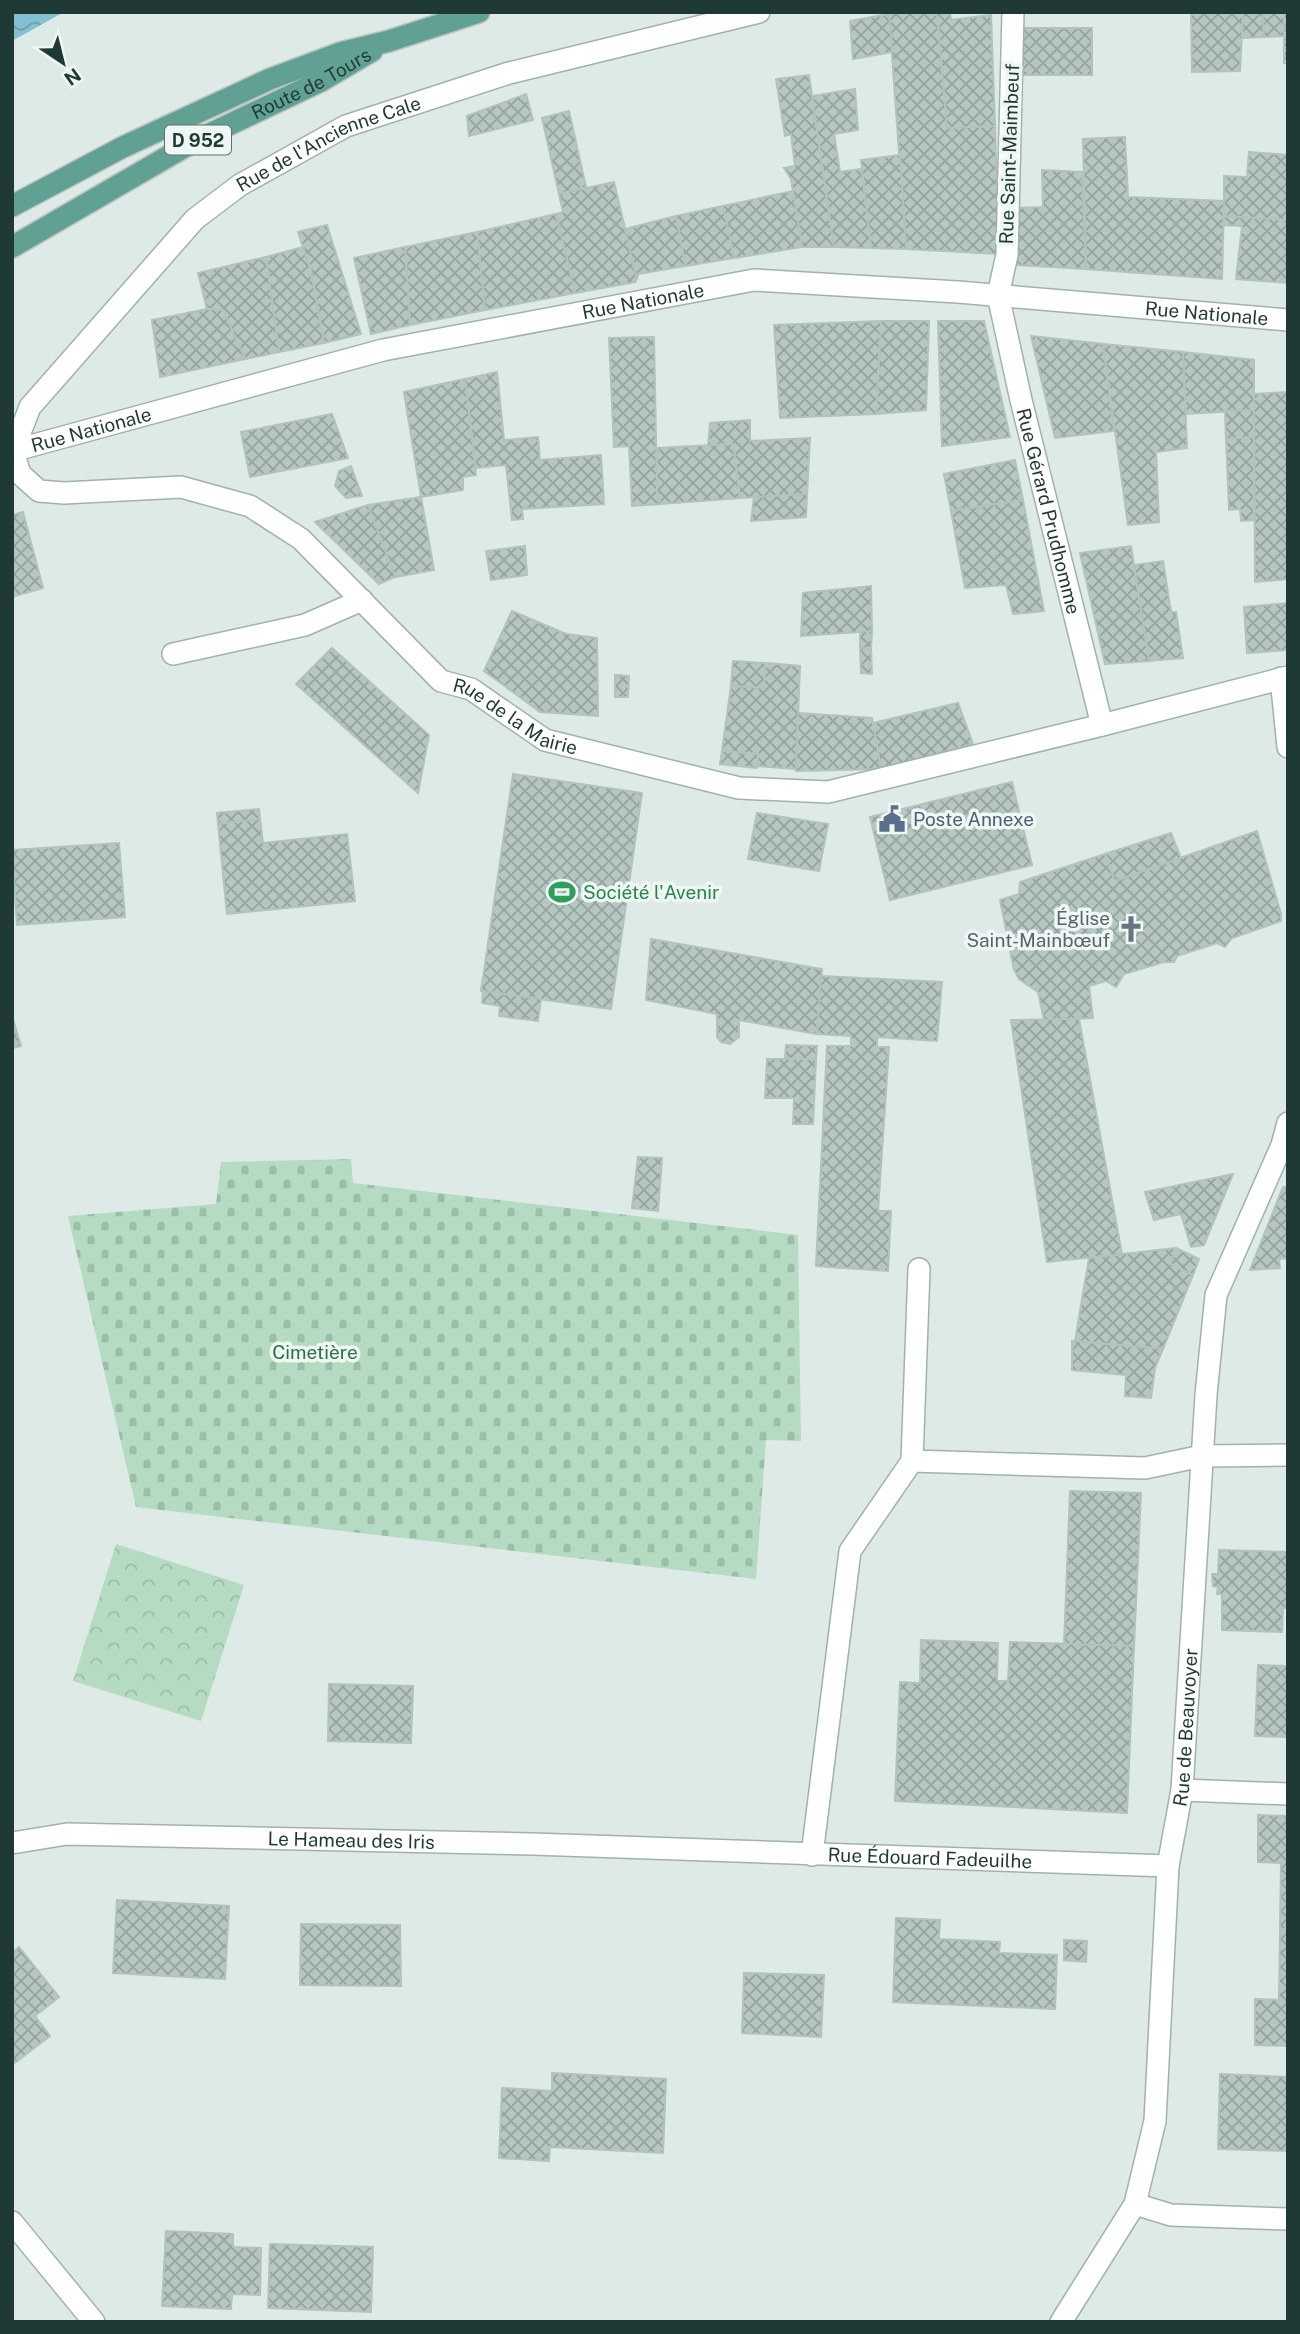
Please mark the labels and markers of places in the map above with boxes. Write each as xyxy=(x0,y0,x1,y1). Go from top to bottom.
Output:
public building icon: Poste Annexe xyxy=(877,804,907,834)
place label: Poste Annexe xyxy=(913,808,1034,830)
sports icon: Société l'Avenir xyxy=(547,877,577,907)
place label: Société l'Avenir xyxy=(583,881,719,903)
place label: Église Saint-Mainbœuf xyxy=(966,907,1110,951)
church icon: Église Saint-Mainbœuf xyxy=(1116,914,1146,944)

